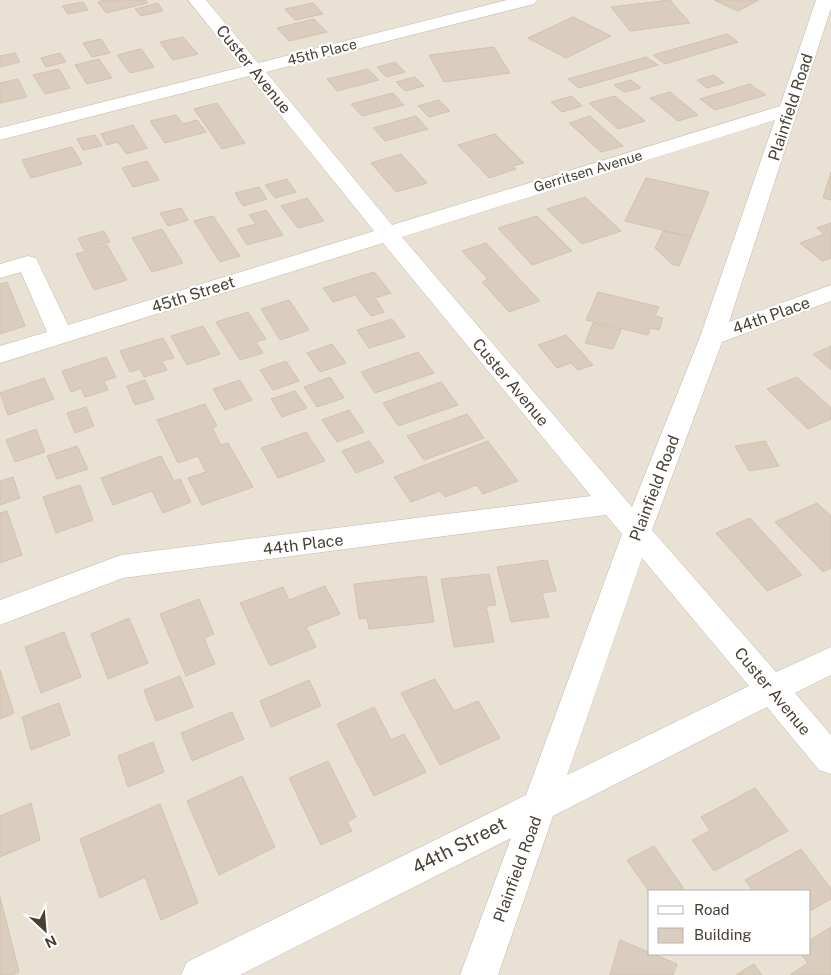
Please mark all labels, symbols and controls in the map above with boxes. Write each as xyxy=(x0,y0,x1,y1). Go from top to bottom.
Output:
street label: Custer Avenue xyxy=(212,21,295,117)
street label: 45th Place xyxy=(286,36,358,68)
street label: Plainfield Road xyxy=(764,51,817,163)
street label: Gerritsen Avenue xyxy=(532,147,644,195)
street label: 45th Street xyxy=(149,272,237,317)
street label: 44th Place xyxy=(730,293,812,338)
street label: Custer Avenue xyxy=(469,335,553,430)
street label: Plainfield Road xyxy=(626,433,683,544)
street label: 44th Place xyxy=(262,530,344,559)
street label: Custer Avenue xyxy=(731,644,815,739)
street label: 44th Street xyxy=(408,812,510,878)
street label: Plainfield Road xyxy=(489,813,546,925)
legend xyxy=(648,890,811,955)
text: Road xyxy=(694,901,730,918)
north arrow xyxy=(20,905,70,955)
text: Building xyxy=(694,926,752,943)
text: N xyxy=(42,932,59,951)

